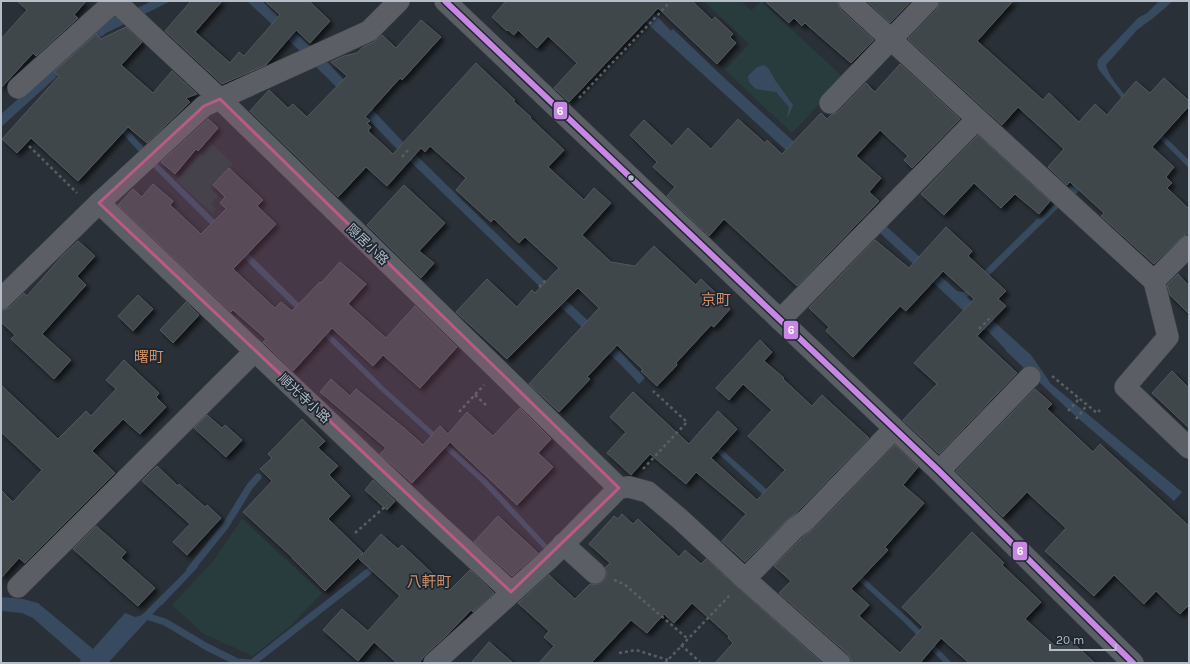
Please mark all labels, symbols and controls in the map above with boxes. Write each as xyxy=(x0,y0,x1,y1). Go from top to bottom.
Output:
line badge: 6 xyxy=(553,101,568,120)
text: 6 xyxy=(557,105,564,118)
unlabelled marker xyxy=(626,173,636,183)
street label: 隠居小路 xyxy=(344,221,392,268)
district label: 京町 xyxy=(701,291,731,309)
line badge: 6 xyxy=(783,320,799,340)
text: 6 xyxy=(788,324,795,337)
district label: 曙町 xyxy=(134,348,164,366)
street label: 順光寺小路 xyxy=(276,371,334,426)
line badge: 6 xyxy=(1012,541,1028,561)
text: 6 xyxy=(1017,545,1024,558)
district label: 八軒町 xyxy=(406,573,452,591)
scale bar xyxy=(1050,626,1116,652)
text: 20 m xyxy=(1056,633,1084,647)

